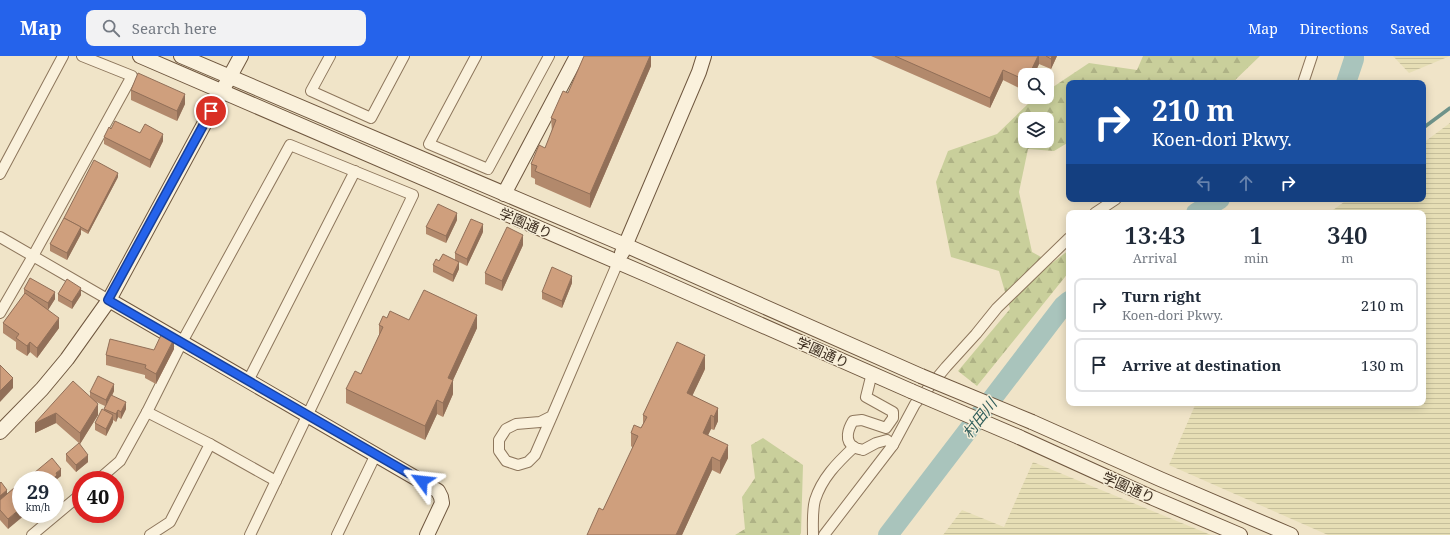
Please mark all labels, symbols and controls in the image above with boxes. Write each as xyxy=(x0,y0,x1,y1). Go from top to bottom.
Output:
search box xyxy=(86,10,366,46)
text: Map xyxy=(20,15,62,41)
icon: search xyxy=(100,17,122,39)
text: Search here xyxy=(132,18,217,38)
text: Map xyxy=(1248,19,1278,38)
text: Directions xyxy=(1300,19,1368,38)
text: Saved xyxy=(1390,19,1430,38)
map controls xyxy=(1018,68,1054,148)
button: search xyxy=(1018,68,1054,104)
text: 210 m xyxy=(1152,91,1234,129)
pin xyxy=(194,94,228,128)
icon: right xyxy=(1086,96,1138,148)
icon: arrive xyxy=(200,100,222,122)
button: layers xyxy=(1018,112,1054,148)
text: Koen-dori Pkwy. xyxy=(1152,127,1292,151)
icon: left xyxy=(1193,172,1215,194)
icon: ahead xyxy=(1235,172,1257,194)
icon: right xyxy=(1277,172,1299,194)
street label: 学園通り xyxy=(497,203,555,243)
text: 13:43 xyxy=(1124,218,1186,251)
text: 1 xyxy=(1250,218,1263,251)
text: 340 xyxy=(1327,218,1368,251)
text: Arrival xyxy=(1133,249,1177,267)
text: min xyxy=(1244,249,1269,267)
text: m xyxy=(1341,249,1353,267)
text: Turn right xyxy=(1122,286,1201,306)
icon: right xyxy=(1088,294,1110,316)
text: 210 m xyxy=(1361,295,1404,315)
text: Koen-dori Pkwy. xyxy=(1122,306,1223,324)
street label: 学園通り xyxy=(794,332,852,372)
icon: arrive xyxy=(1088,354,1110,376)
text: Arrive at destination xyxy=(1122,355,1281,375)
text: 130 m xyxy=(1361,355,1404,375)
water label: 村田川 xyxy=(957,393,1002,442)
position arrow xyxy=(401,460,443,502)
street label: 学園通り xyxy=(1100,467,1158,507)
speed limit sign: 40 xyxy=(72,471,124,523)
text: 29 xyxy=(27,478,49,505)
text: km/h xyxy=(26,500,50,514)

